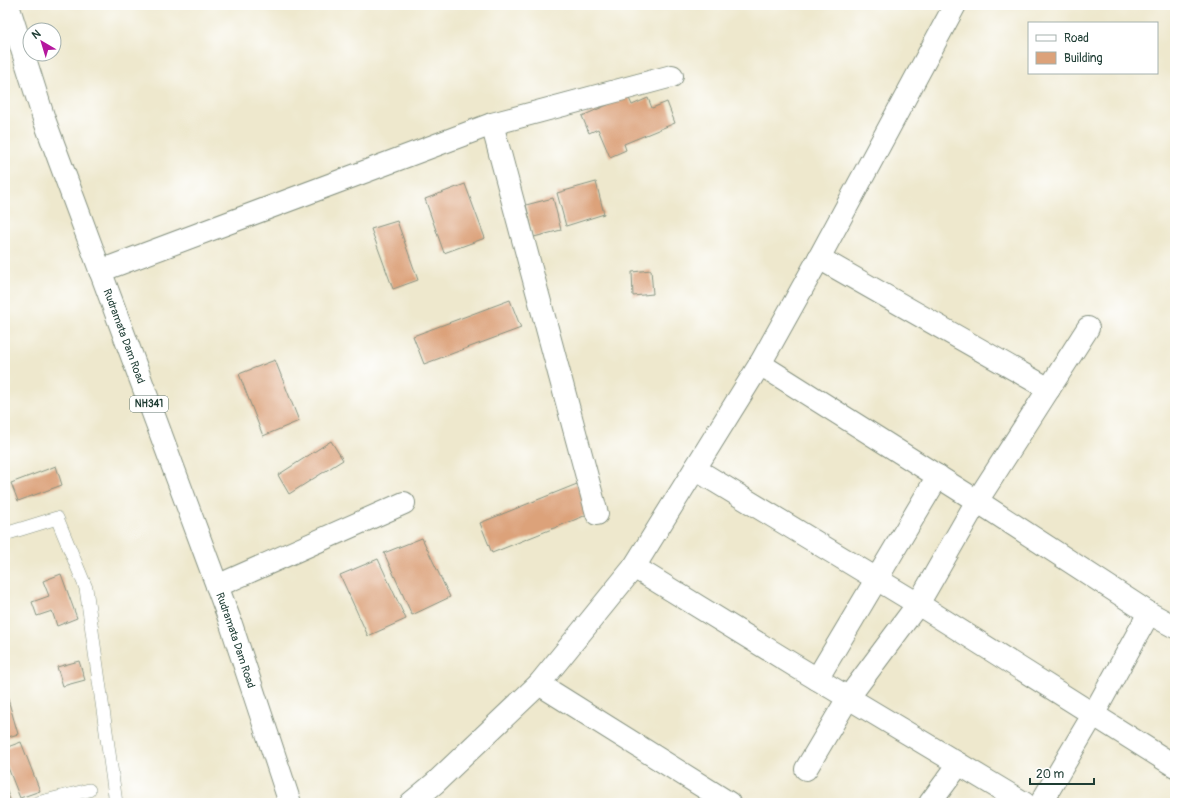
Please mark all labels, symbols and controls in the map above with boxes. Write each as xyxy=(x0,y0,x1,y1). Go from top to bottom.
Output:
north arrow xyxy=(22,22,62,62)
legend xyxy=(1028,22,1158,74)
text: N xyxy=(29,27,44,42)
text: Road xyxy=(1064,31,1089,46)
text: Building xyxy=(1064,51,1103,66)
street label: Rudramata Dam Road xyxy=(101,287,148,385)
road number: NH341 xyxy=(130,396,168,412)
street label: Rudramata Dam Road xyxy=(214,591,258,690)
scale bar xyxy=(1030,760,1094,786)
text: 20 m xyxy=(1036,767,1065,782)

